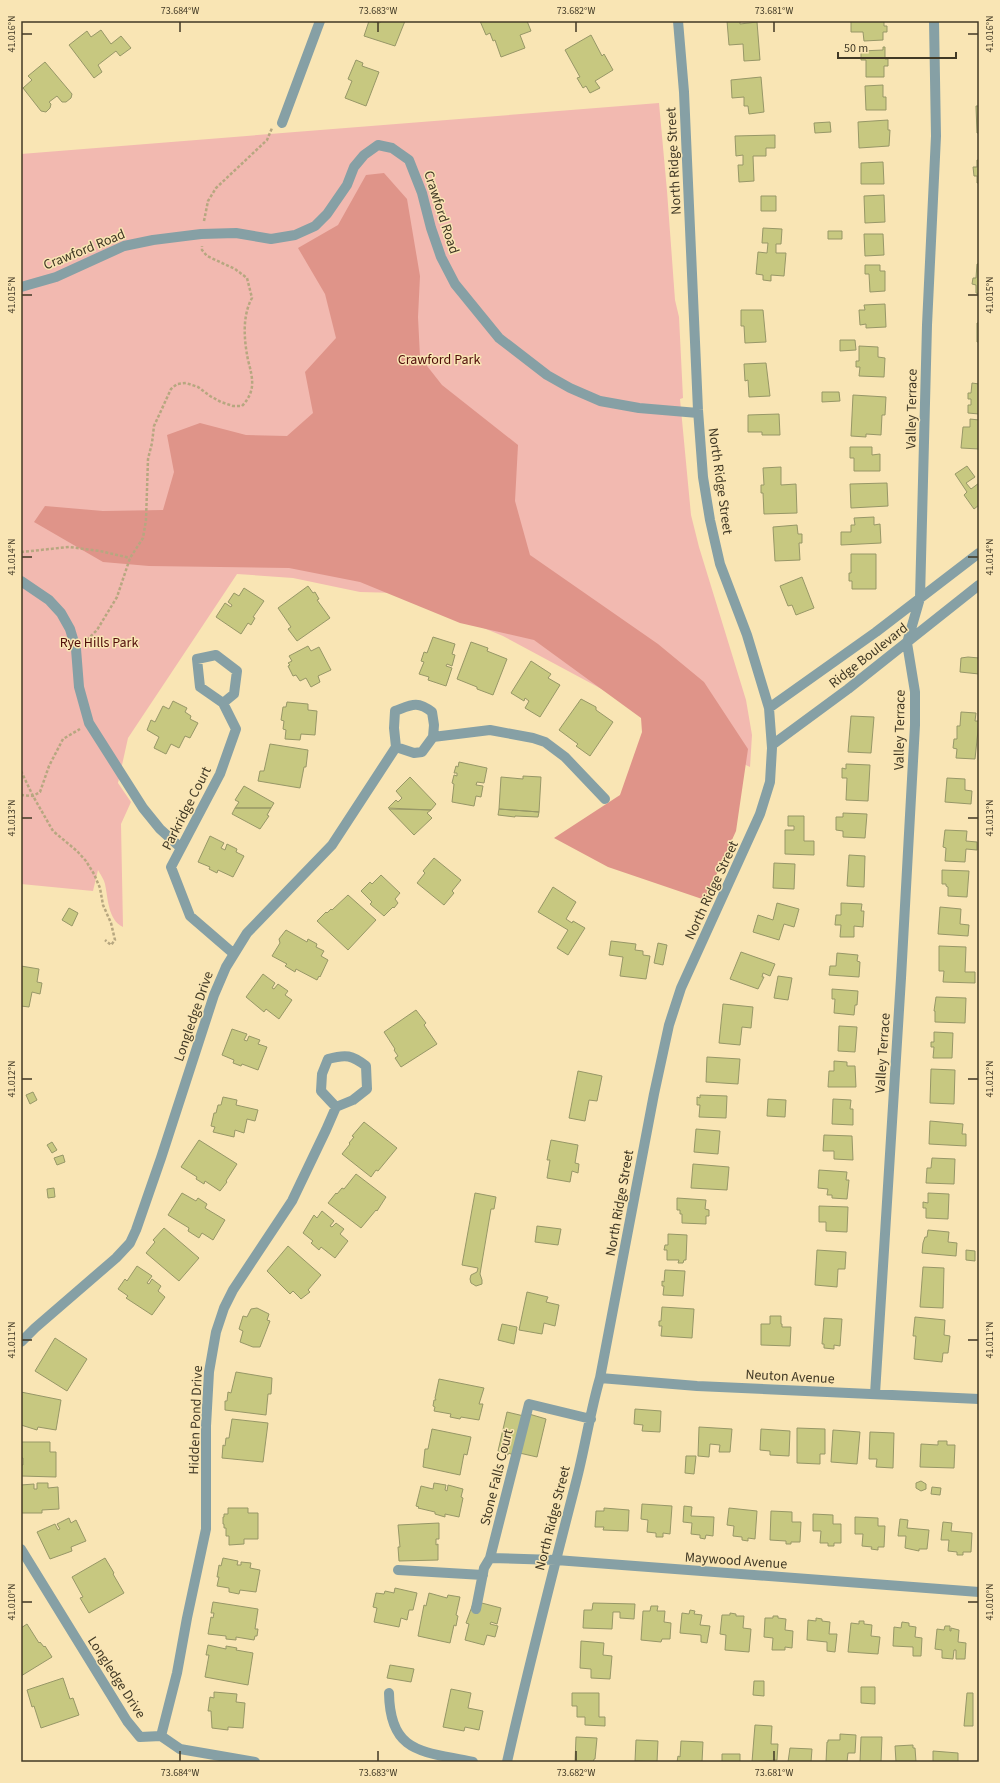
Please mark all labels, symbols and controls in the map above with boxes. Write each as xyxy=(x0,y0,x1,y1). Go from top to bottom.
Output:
text: 73.684°W xyxy=(161,4,199,18)
text: 73.683°W xyxy=(359,4,397,18)
text: 73.682°W xyxy=(557,4,595,18)
text: 73.681°W xyxy=(755,4,793,18)
text: 41.016°N xyxy=(5,15,19,53)
text: 41.016°N xyxy=(983,15,997,53)
scale bar xyxy=(838,34,956,60)
text: 50 m xyxy=(844,40,868,57)
street label: North Ridge Street xyxy=(661,106,687,215)
street label: Crawford Road xyxy=(418,168,464,257)
street label: Crawford Road xyxy=(41,224,128,275)
text: 41.015°N xyxy=(5,276,19,314)
text: 41.015°N xyxy=(983,276,997,314)
park label: Crawford Park xyxy=(398,350,480,370)
street label: Valley Terrace xyxy=(901,369,923,449)
street label: North Ridge Street xyxy=(703,427,737,536)
text: 41.014°N xyxy=(5,538,19,576)
text: 41.014°N xyxy=(983,538,997,576)
street label: Ridge Boulevard xyxy=(825,618,912,693)
park label: Rye Hills Park xyxy=(60,633,138,653)
street label: Valley Terrace xyxy=(889,690,911,770)
street label: Parkridge Court xyxy=(157,763,217,854)
text: 41.013°N xyxy=(5,799,19,837)
text: 41.013°N xyxy=(983,799,997,837)
street label: North Ridge Street xyxy=(680,837,744,943)
street label: Longledge Drive xyxy=(169,969,219,1064)
street label: Valley Terrace xyxy=(870,1012,896,1094)
text: 41.012°N xyxy=(5,1060,19,1098)
text: 41.012°N xyxy=(983,1060,997,1098)
street label: North Ridge Street xyxy=(601,1148,639,1258)
text: 41.011°N xyxy=(5,1321,19,1359)
text: 41.011°N xyxy=(983,1321,997,1359)
street label: Hidden Pond Drive xyxy=(184,1365,208,1475)
street label: Neuton Avenue xyxy=(745,1365,835,1389)
street label: Stone Falls Court xyxy=(475,1427,519,1528)
street label: North Ridge Street xyxy=(530,1463,576,1573)
street label: Maywood Avenue xyxy=(684,1547,788,1575)
text: 41.010°N xyxy=(5,1583,19,1621)
text: 41.010°N xyxy=(983,1583,997,1621)
street label: Longledge Drive xyxy=(82,1633,150,1723)
text: 73.684°W xyxy=(161,1766,199,1780)
text: 73.683°W xyxy=(359,1766,397,1780)
text: 73.682°W xyxy=(557,1766,595,1780)
text: 73.681°W xyxy=(755,1766,793,1780)

